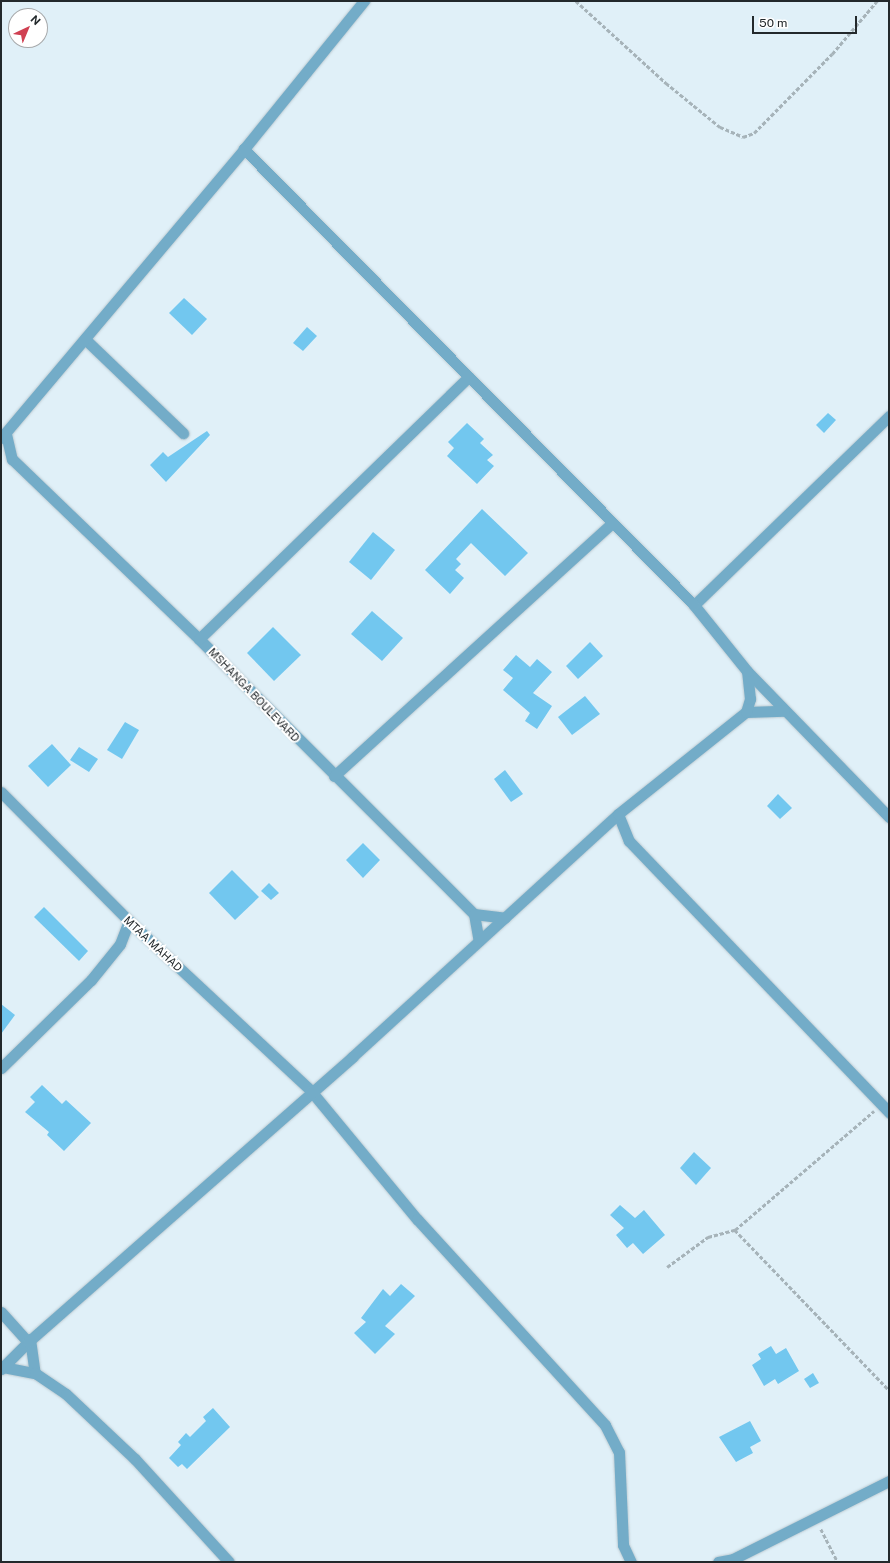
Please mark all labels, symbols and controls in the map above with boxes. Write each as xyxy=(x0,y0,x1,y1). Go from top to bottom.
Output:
north arrow xyxy=(8,8,48,48)
scale bar xyxy=(754,8,859,34)
text: N xyxy=(28,13,43,27)
text: 50 m xyxy=(759,16,787,30)
street label: MSHANGA BOULEVARD xyxy=(206,645,302,745)
street label: MTAA MAHAD xyxy=(121,914,185,974)

